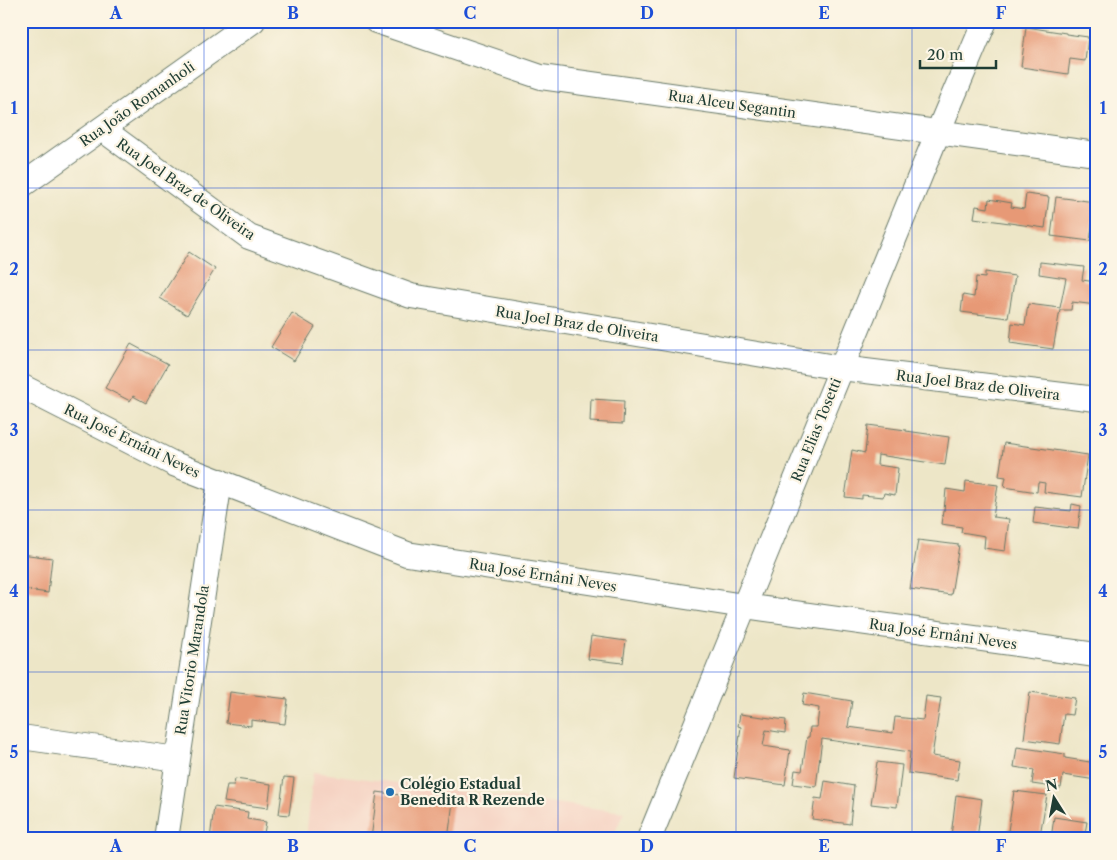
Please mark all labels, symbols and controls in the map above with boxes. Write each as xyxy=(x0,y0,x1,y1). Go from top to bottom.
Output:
text: A xyxy=(109,3,123,23)
text: B xyxy=(287,3,299,23)
text: C xyxy=(464,3,476,23)
text: D xyxy=(640,3,654,23)
text: E xyxy=(818,3,830,23)
text: F xyxy=(996,3,1007,23)
scale bar xyxy=(920,38,996,70)
text: 20 m xyxy=(927,45,963,64)
street label: Rua João Romanholi xyxy=(76,57,198,151)
street label: Rua Alceu Segantin xyxy=(667,86,797,122)
text: 1 xyxy=(10,98,18,118)
text: 1 xyxy=(1099,98,1107,118)
street label: Rua Joel Braz de Oliveira xyxy=(113,134,259,244)
text: 2 xyxy=(9,259,19,279)
text: 2 xyxy=(1098,259,1108,279)
street label: Rua Joel Braz de Oliveira xyxy=(494,302,661,346)
street label: Rua Joel Braz de Oliveira xyxy=(895,366,1062,404)
street label: Rua Elias Tosetti xyxy=(787,375,845,485)
street label: Rua José Ernâni Neves xyxy=(61,400,203,482)
text: 3 xyxy=(9,420,19,440)
text: 3 xyxy=(1098,420,1108,440)
street label: Rua José Ernâni Neves xyxy=(468,554,618,596)
text: 4 xyxy=(9,581,19,601)
text: 4 xyxy=(1098,581,1108,601)
street label: Rua Vitorio Marandola xyxy=(171,583,213,736)
street label: Rua José Ernâni Neves xyxy=(868,615,1018,653)
text: 5 xyxy=(10,742,19,762)
text: 5 xyxy=(1099,742,1108,762)
north arrow xyxy=(1030,772,1080,822)
place label: Colégio Estadual Benedita R Rezende xyxy=(400,775,545,809)
text: N xyxy=(1044,775,1059,795)
marker: Colégio Estadual Benedita R Rezende xyxy=(384,786,396,798)
text: A xyxy=(109,836,123,856)
text: B xyxy=(287,836,299,856)
text: C xyxy=(464,836,476,856)
text: D xyxy=(640,836,654,856)
text: E xyxy=(818,836,830,856)
text: F xyxy=(996,836,1007,856)

